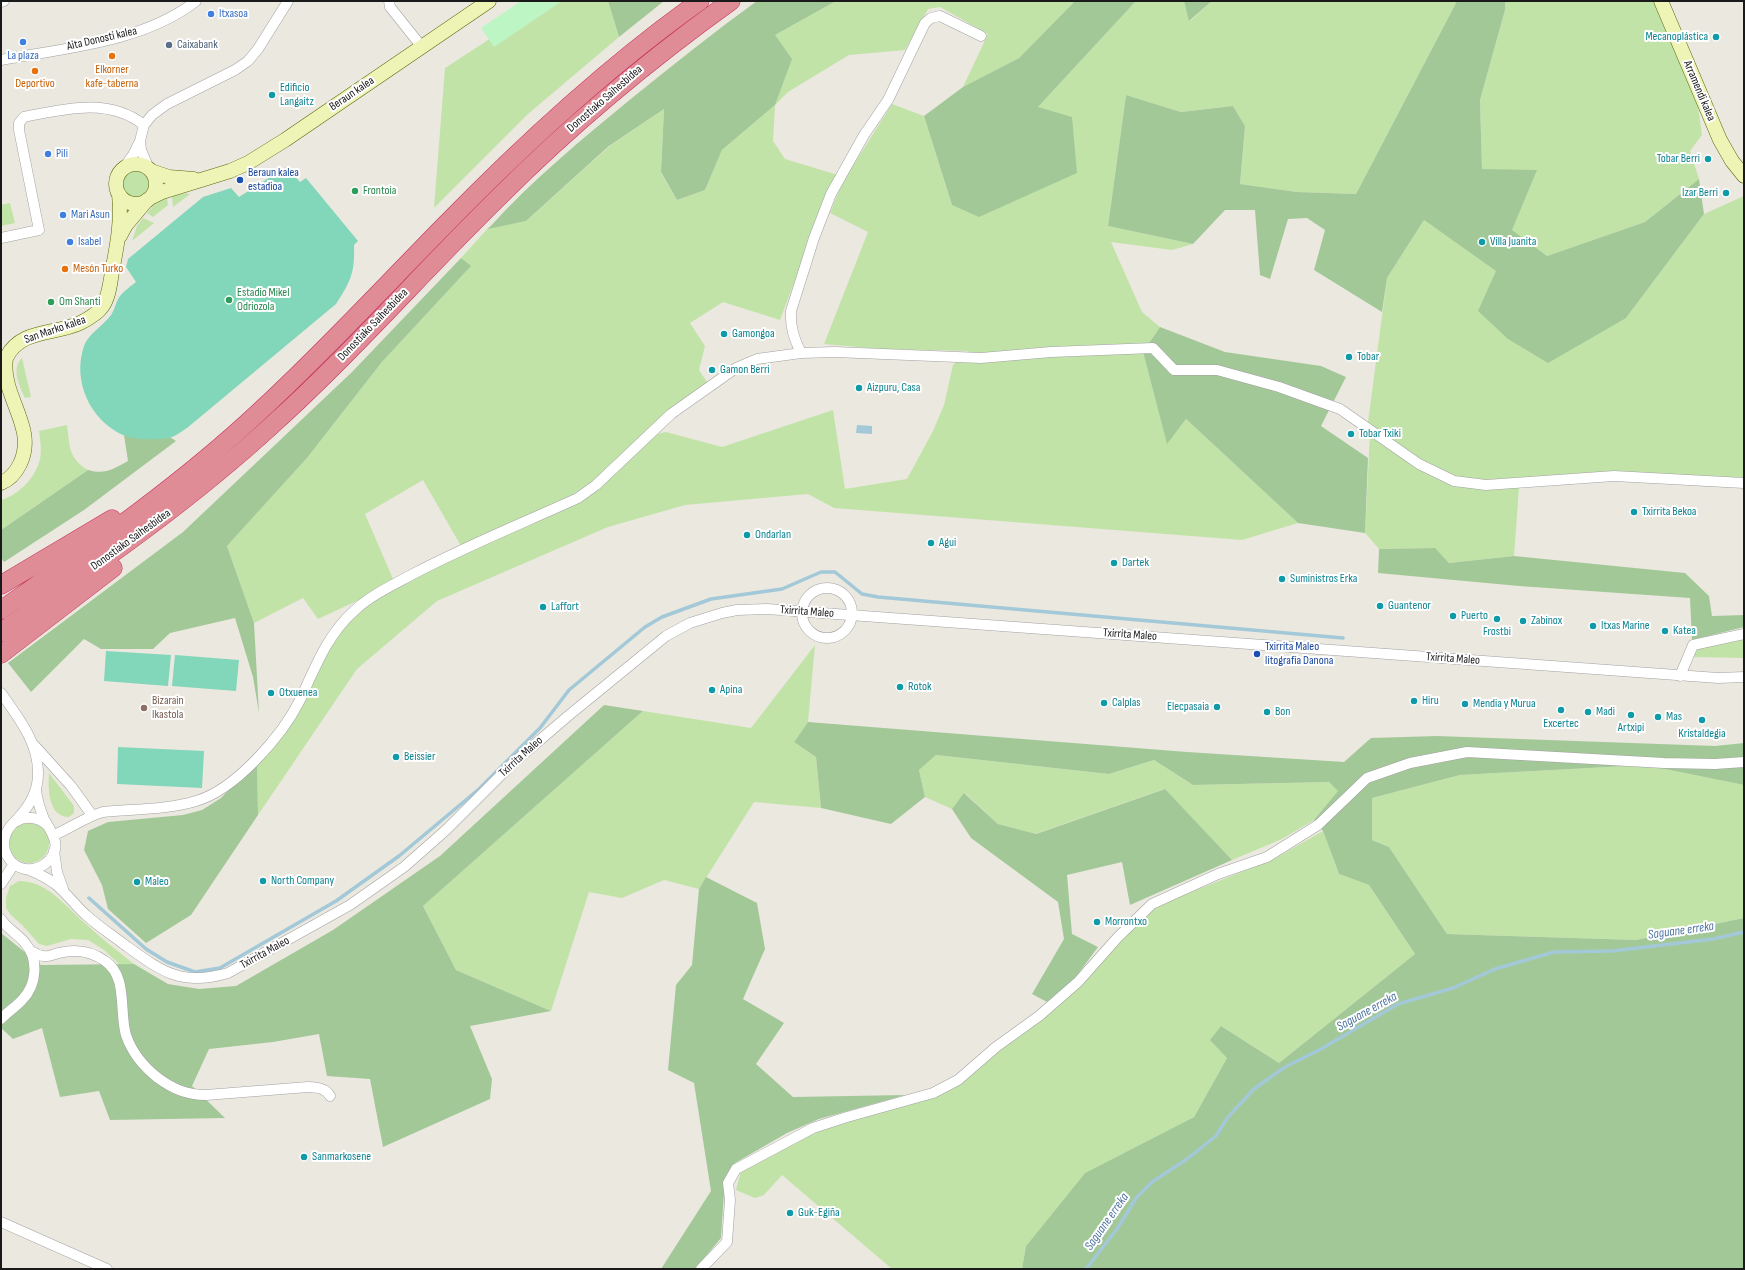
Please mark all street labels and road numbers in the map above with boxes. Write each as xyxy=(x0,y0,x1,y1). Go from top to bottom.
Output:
street label: Aita Donosti kalea xyxy=(66,24,138,54)
street label: Arramendi kalea xyxy=(1680,59,1718,123)
street label: Donostiako Saihesbidea xyxy=(564,62,646,136)
street label: Beraun kalea xyxy=(327,74,377,114)
street label: Donostiako Saihesbidea xyxy=(335,286,411,364)
street label: San Marko kalea xyxy=(22,313,88,347)
street label: Donostiako Saihesbidea xyxy=(88,506,174,574)
street label: Txirrita Maleo xyxy=(780,603,834,621)
street label: Txirrita Maleo xyxy=(1103,626,1157,644)
street label: Txirrita Maleo xyxy=(1426,650,1480,668)
street label: Txirrita Maleo xyxy=(496,734,546,780)
street label: Txirrita Maleo xyxy=(238,934,292,972)

